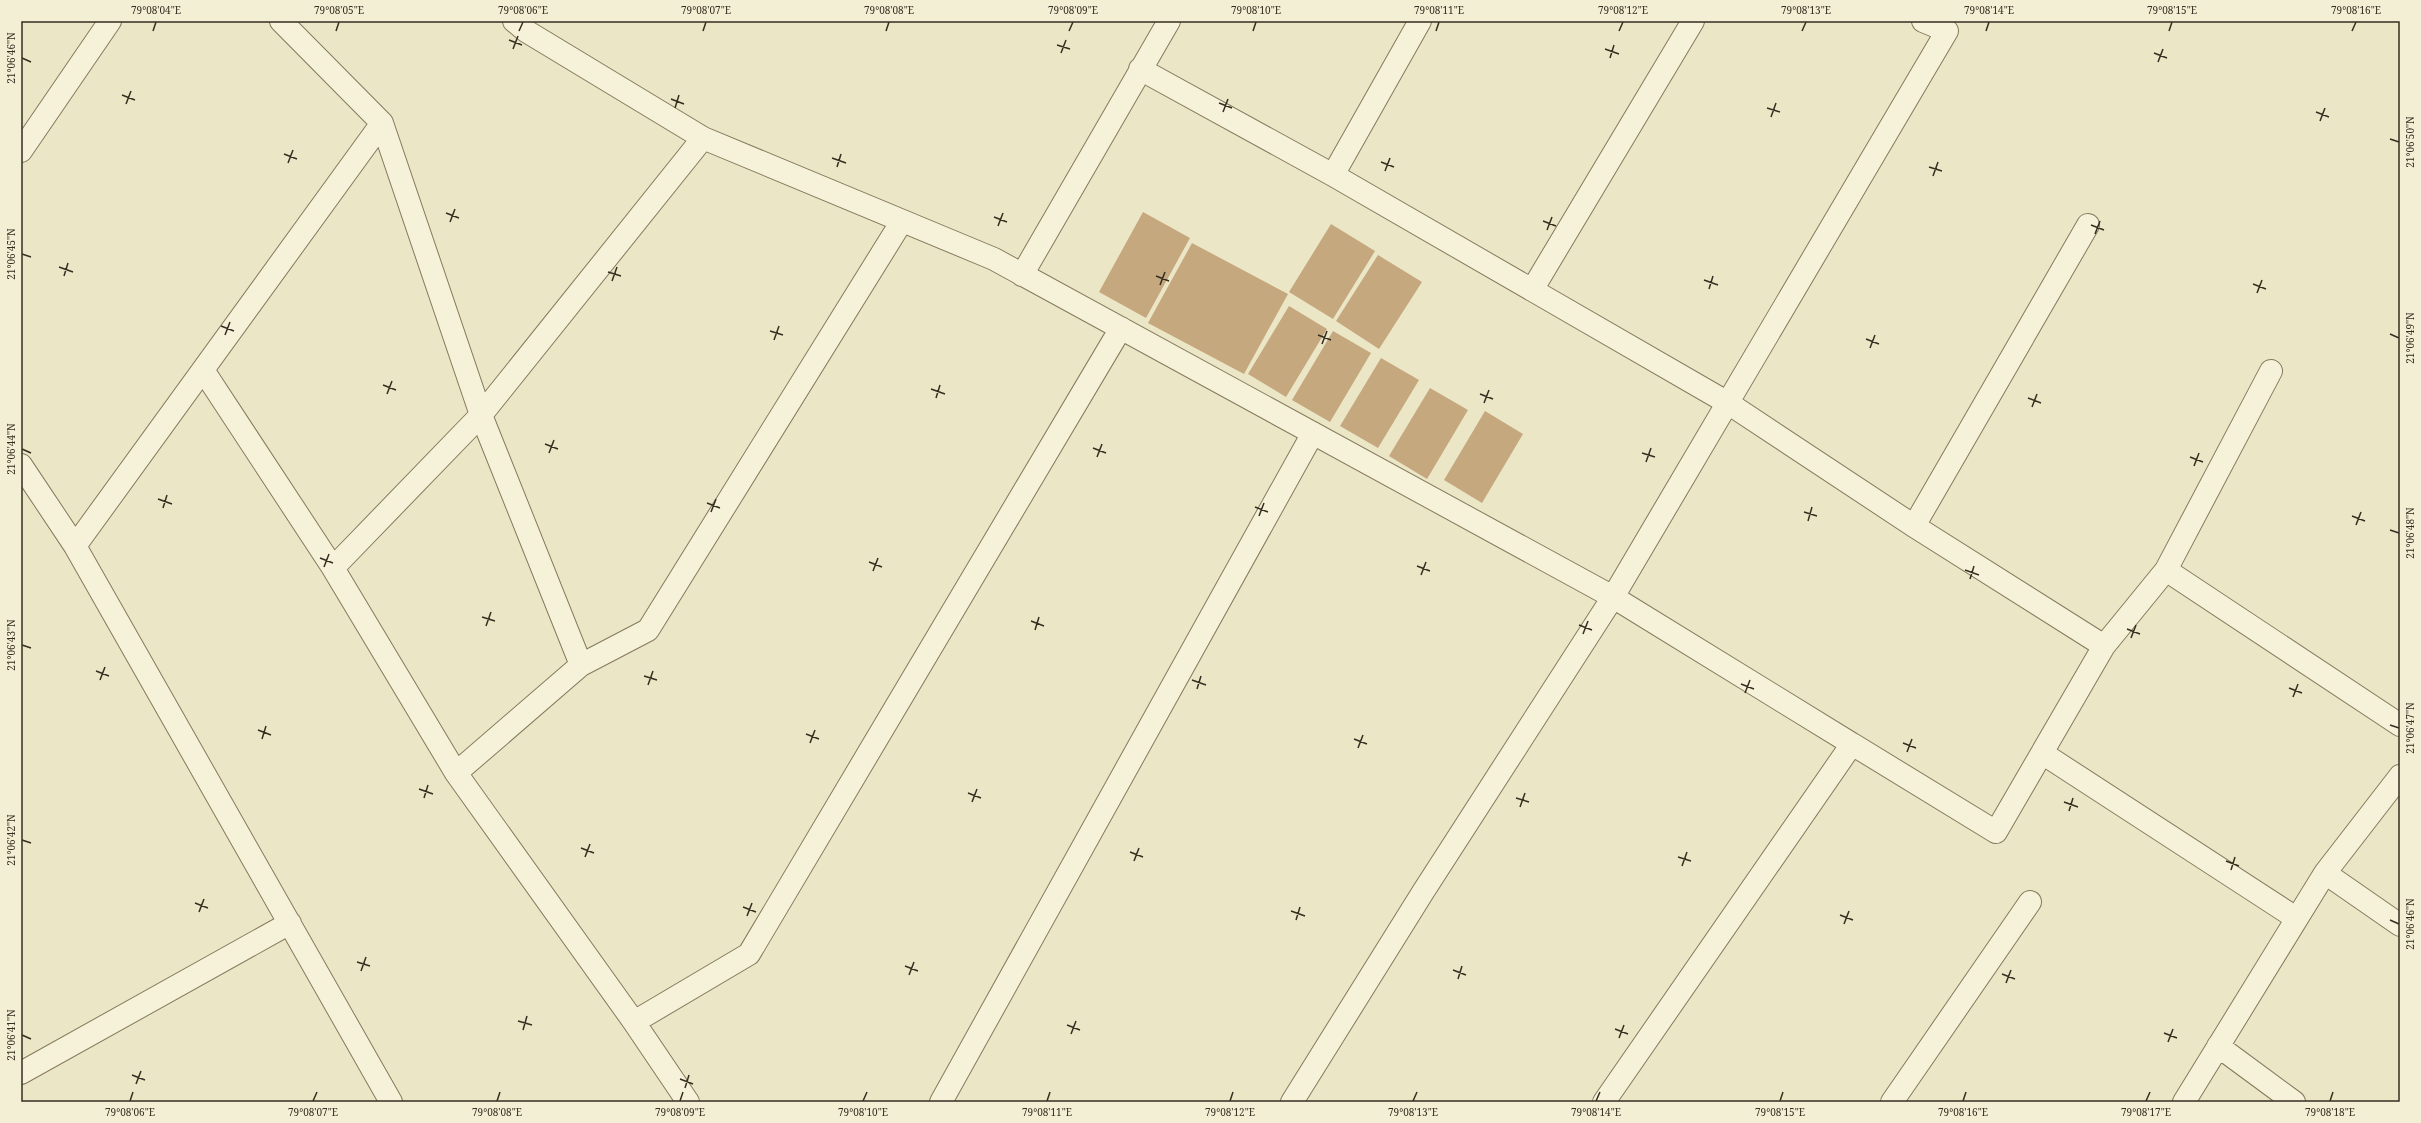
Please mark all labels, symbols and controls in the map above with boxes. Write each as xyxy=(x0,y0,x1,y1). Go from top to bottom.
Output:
text: 79°08'04"E xyxy=(131,3,181,17)
text: 79°08'05"E xyxy=(314,3,364,17)
text: 79°08'06"E xyxy=(498,3,548,17)
text: 79°08'07"E xyxy=(681,3,731,17)
text: 79°08'08"E xyxy=(864,3,914,17)
text: 79°08'09"E xyxy=(1048,3,1098,17)
text: 79°08'10"E xyxy=(1231,3,1281,17)
text: 79°08'11"E xyxy=(1414,3,1464,17)
text: 79°08'12"E xyxy=(1598,3,1648,17)
text: 79°08'13"E xyxy=(1781,3,1831,17)
text: 79°08'14"E xyxy=(1964,3,2014,17)
text: 79°08'15"E xyxy=(2147,3,2197,17)
text: 79°08'16"E xyxy=(2331,3,2381,17)
text: 21°06'46"N xyxy=(4,32,18,84)
text: 21°06'50"N xyxy=(2403,116,2417,168)
text: 21°06'45"N xyxy=(4,228,18,280)
text: 21°06'49"N xyxy=(2403,312,2417,364)
text: 21°06'44"N xyxy=(4,423,18,475)
text: 21°06'48"N xyxy=(2403,507,2417,559)
text: 21°06'43"N xyxy=(4,619,18,671)
text: 21°06'47"N xyxy=(2403,702,2417,754)
text: 21°06'42"N xyxy=(4,814,18,866)
text: 21°06'46"N xyxy=(2403,898,2417,950)
text: 21°06'41"N xyxy=(4,1009,18,1061)
text: 79°08'06"E xyxy=(105,1105,155,1119)
text: 79°08'07"E xyxy=(288,1105,338,1119)
text: 79°08'08"E xyxy=(472,1105,522,1119)
text: 79°08'09"E xyxy=(655,1105,705,1119)
text: 79°08'10"E xyxy=(838,1105,888,1119)
text: 79°08'11"E xyxy=(1022,1105,1072,1119)
text: 79°08'12"E xyxy=(1205,1105,1255,1119)
text: 79°08'13"E xyxy=(1388,1105,1438,1119)
text: 79°08'14"E xyxy=(1571,1105,1621,1119)
text: 79°08'15"E xyxy=(1755,1105,1805,1119)
text: 79°08'16"E xyxy=(1938,1105,1988,1119)
text: 79°08'17"E xyxy=(2121,1105,2171,1119)
text: 79°08'18"E xyxy=(2305,1105,2355,1119)

